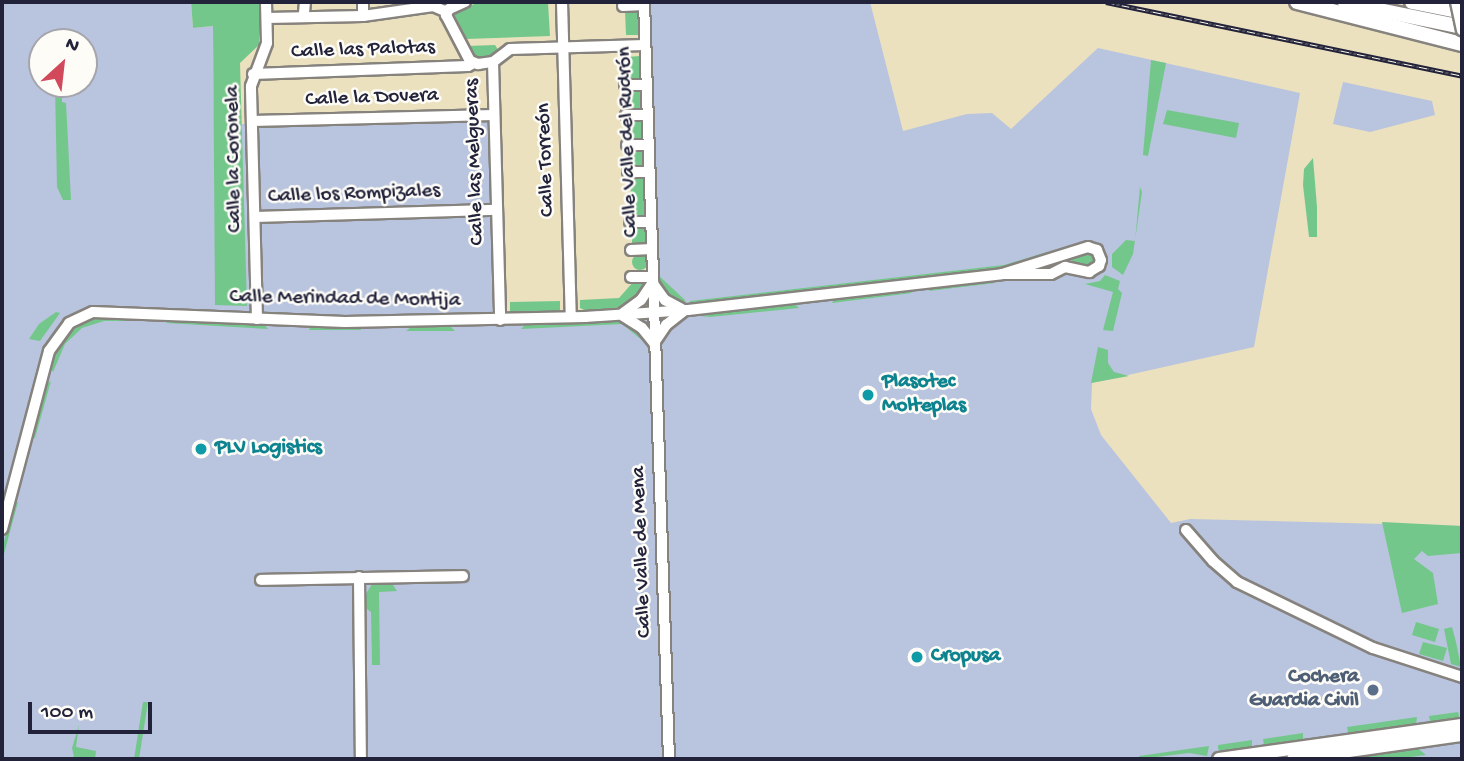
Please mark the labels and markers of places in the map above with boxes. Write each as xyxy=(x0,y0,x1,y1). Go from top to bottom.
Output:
place label: Plasotec Molteplas xyxy=(882,370,966,420)
marker: Plasotec Molteplas xyxy=(860,387,876,403)
place label: PLV Logistics xyxy=(215,436,322,462)
marker: PLV Logistics xyxy=(193,441,209,457)
place label: Cropusa xyxy=(931,644,1000,670)
marker: Cropusa xyxy=(909,649,925,665)
place label: Cochera Guardia Civil xyxy=(1249,665,1359,715)
marker: Cochera Guardia Civil xyxy=(1365,682,1381,698)

